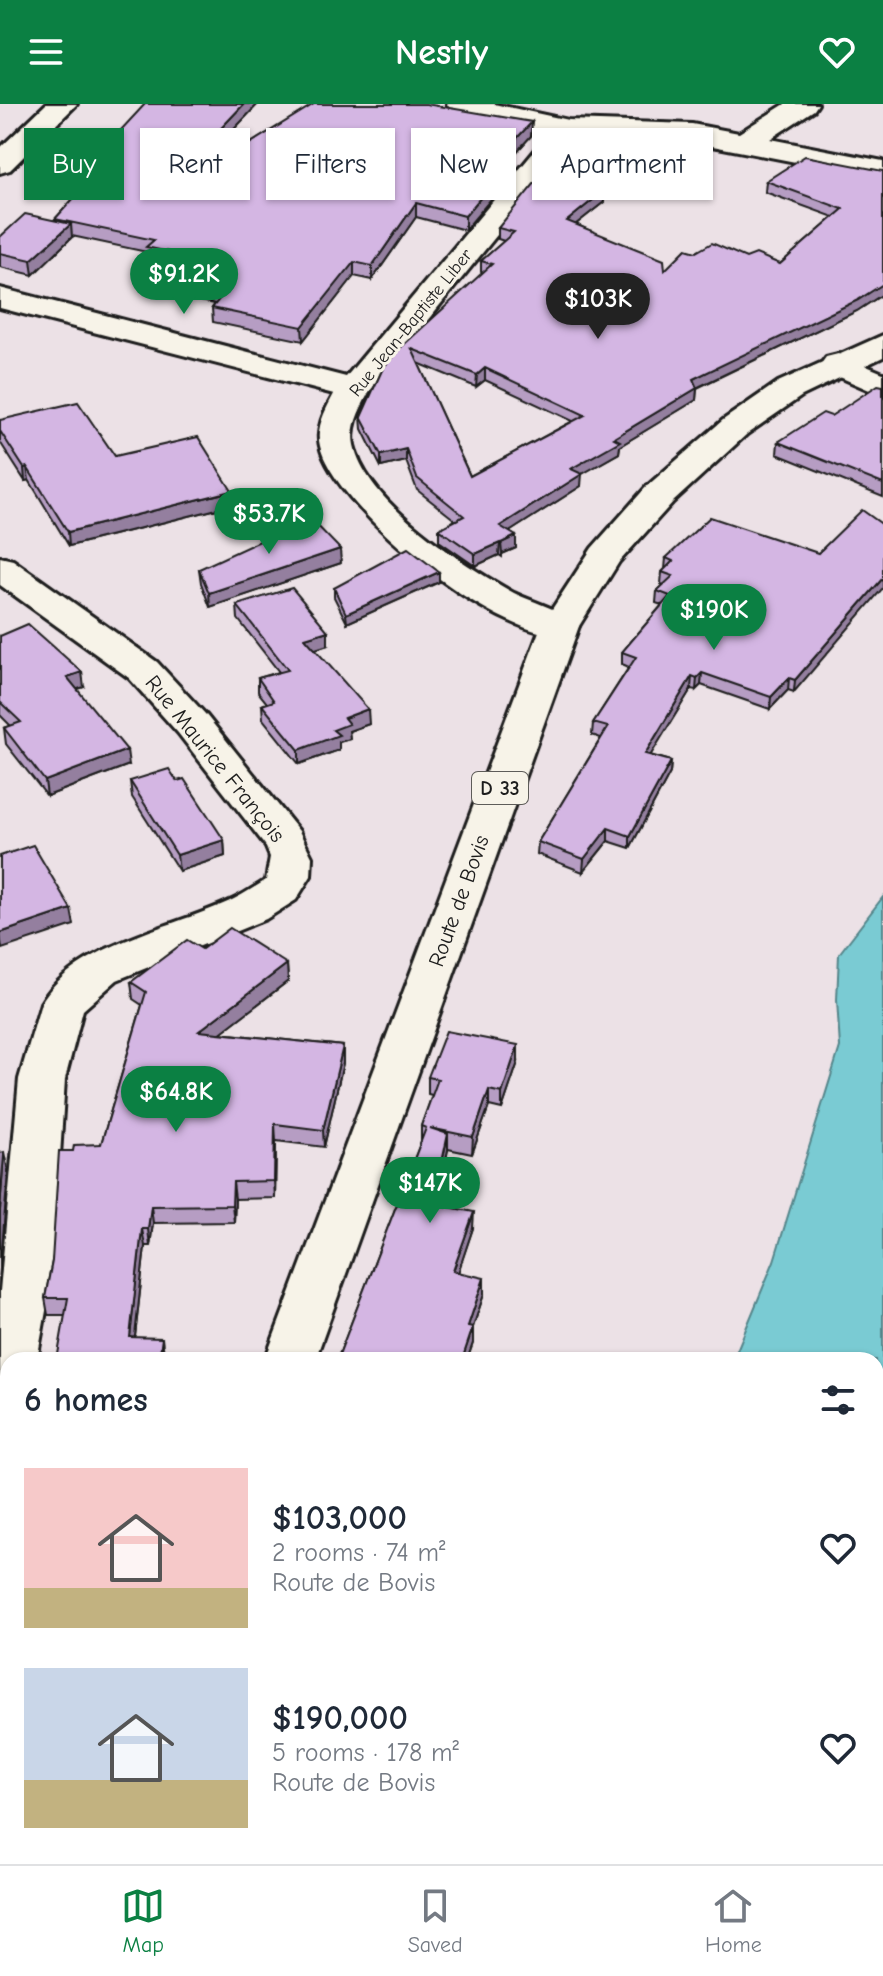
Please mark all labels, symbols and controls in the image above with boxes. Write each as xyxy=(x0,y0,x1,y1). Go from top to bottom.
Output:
icon: menu xyxy=(24,30,68,74)
icon: heart xyxy=(815,30,859,74)
text: Nestly xyxy=(395,32,488,73)
chip: Buy xyxy=(24,128,124,200)
chip: Rent xyxy=(140,128,250,200)
chip: Filters xyxy=(266,128,395,200)
chip: New xyxy=(411,128,516,200)
chip: Apartment xyxy=(532,128,713,200)
street label: Rue Jean-Baptiste Liber xyxy=(345,244,478,401)
pin: $91.2K xyxy=(119,248,249,316)
text: $91.2K xyxy=(148,259,220,289)
pin: $103K xyxy=(542,273,654,341)
text: $103K xyxy=(564,284,632,314)
pin: $53.7K xyxy=(204,488,334,556)
text: $53.7K xyxy=(232,499,306,529)
pin: $190K xyxy=(658,584,770,652)
text: $190K xyxy=(680,595,748,625)
street label: Rue Maurice François xyxy=(140,670,290,848)
road number: D 33 xyxy=(472,772,528,804)
street label: Route de Bovis xyxy=(423,832,495,970)
pin: $64.8K xyxy=(111,1066,241,1134)
text: $64.8K xyxy=(139,1077,213,1107)
pin: $147K xyxy=(374,1157,486,1225)
text: $147K xyxy=(398,1168,462,1198)
icon: filters xyxy=(816,1378,860,1422)
text: 6 homes xyxy=(24,1380,148,1420)
text: $103,000 xyxy=(272,1498,407,1538)
icon: home xyxy=(88,1500,184,1596)
icon: heart xyxy=(816,1526,860,1570)
text: 2 rooms · 74 m² xyxy=(272,1538,445,1568)
text: Route de Bovis xyxy=(272,1568,435,1598)
text: $190,000 xyxy=(272,1698,408,1738)
icon: home xyxy=(88,1700,184,1796)
icon: heart xyxy=(816,1726,860,1770)
text: 5 rooms · 178 m² xyxy=(272,1738,459,1768)
text: Route de Bovis xyxy=(272,1768,435,1798)
tab: Map xyxy=(121,1884,165,1958)
tab: Saved xyxy=(408,1884,463,1958)
tab: Home xyxy=(705,1884,762,1958)

